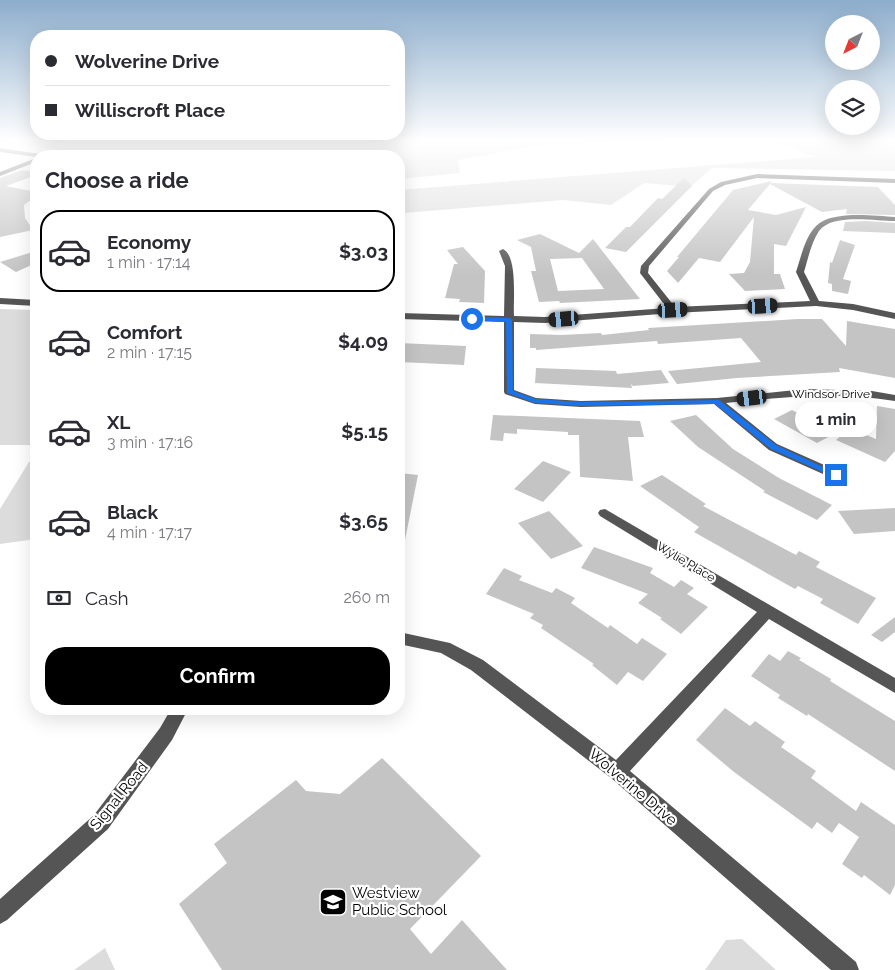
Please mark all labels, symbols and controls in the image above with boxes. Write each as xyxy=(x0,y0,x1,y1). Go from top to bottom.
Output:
north arrow xyxy=(825,15,880,70)
map controls xyxy=(825,15,880,135)
text: Wolverine Drive xyxy=(75,50,219,72)
button: layers xyxy=(825,80,880,135)
text: Williscroft Place xyxy=(75,99,225,121)
text: Choose a ride xyxy=(45,167,189,193)
icon: car xyxy=(47,229,92,274)
text: Economy xyxy=(107,231,191,253)
text: $3.03 xyxy=(339,240,388,262)
text: 1 min · 17:14 xyxy=(107,253,191,272)
car xyxy=(747,298,778,314)
car xyxy=(657,302,688,318)
route start xyxy=(461,308,483,330)
car xyxy=(548,310,579,328)
icon: car xyxy=(47,319,92,364)
text: Comfort xyxy=(107,321,182,343)
text: $4.09 xyxy=(338,330,388,352)
text: 2 min · 17:15 xyxy=(107,343,192,362)
street label: Windsor Drive xyxy=(792,387,870,401)
car xyxy=(736,389,767,407)
callout: 1 min xyxy=(795,402,877,438)
icon: car xyxy=(47,409,92,454)
text: 1 min xyxy=(816,410,856,429)
text: XL xyxy=(107,411,130,433)
text: $5.15 xyxy=(341,420,388,442)
text: 3 min · 17:16 xyxy=(107,433,193,452)
route end xyxy=(825,464,847,486)
icon: car xyxy=(47,499,92,544)
text: Black xyxy=(107,501,158,523)
text: $3.65 xyxy=(339,510,388,532)
text: 4 min · 17:17 xyxy=(107,523,192,542)
street label: Wylie Place xyxy=(654,539,718,585)
icon: cash xyxy=(45,584,73,612)
text: Cash xyxy=(85,587,129,609)
text: 260 m xyxy=(343,588,390,607)
button: Confirm xyxy=(45,647,390,705)
street label: Wolverine Drive xyxy=(585,745,681,829)
street label: Signal Road xyxy=(86,758,152,834)
place label: Westview Public School xyxy=(352,884,448,919)
school or university icon: Westview Public School xyxy=(318,887,348,917)

